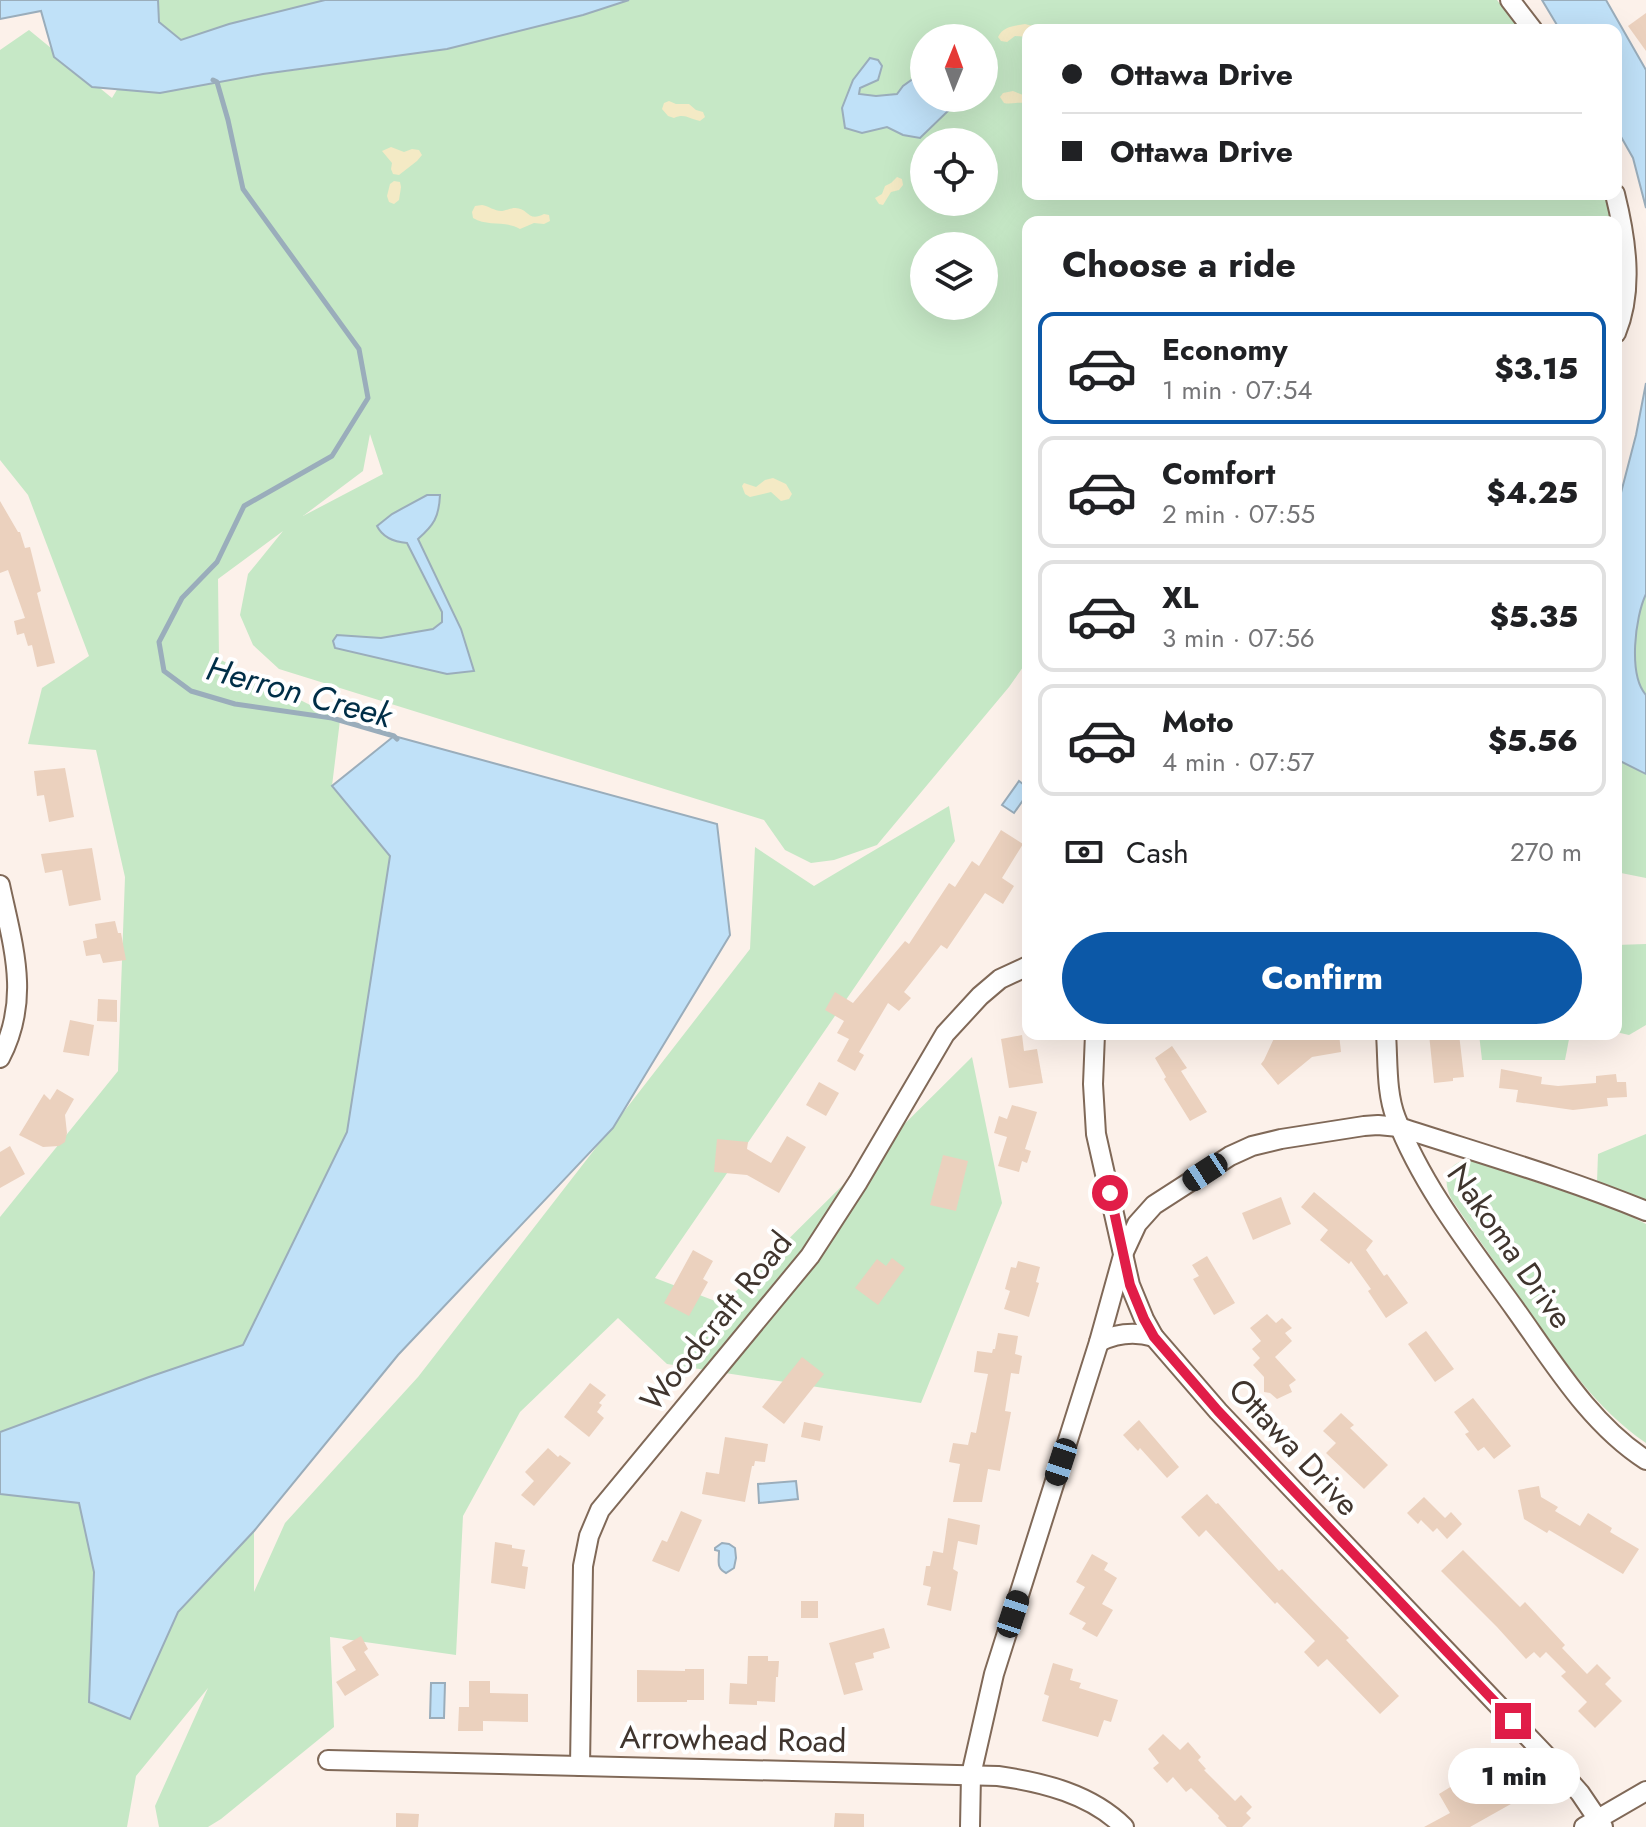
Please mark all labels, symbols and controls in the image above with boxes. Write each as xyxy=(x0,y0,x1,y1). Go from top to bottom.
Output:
north arrow xyxy=(910,24,998,112)
map controls xyxy=(910,24,998,320)
text: Ottawa Drive xyxy=(1110,53,1293,96)
button: locate xyxy=(910,128,998,216)
text: Ottawa Drive xyxy=(1110,130,1293,173)
button: layers xyxy=(910,232,998,320)
text: Choose a ride xyxy=(1062,238,1296,290)
text: Economy xyxy=(1162,328,1288,371)
icon: car xyxy=(1066,332,1138,404)
text: $3.15 xyxy=(1494,347,1578,390)
text: 1 min · 07:54 xyxy=(1162,371,1312,409)
text: Comfort xyxy=(1162,452,1275,495)
icon: car xyxy=(1066,456,1138,528)
text: $4.25 xyxy=(1487,471,1578,514)
text: 2 min · 07:55 xyxy=(1162,495,1315,533)
text: XL xyxy=(1162,576,1198,619)
icon: car xyxy=(1066,580,1138,652)
text: $5.35 xyxy=(1490,595,1578,638)
text: 3 min · 07:56 xyxy=(1162,619,1315,657)
water label: Herron Creek xyxy=(201,644,399,741)
text: Moto xyxy=(1162,700,1234,743)
icon: car xyxy=(1066,704,1138,776)
text: $5.56 xyxy=(1488,719,1578,762)
text: 4 min · 07:57 xyxy=(1162,743,1314,781)
icon: cash xyxy=(1062,830,1106,874)
text: Cash xyxy=(1126,831,1189,874)
text: 270 m xyxy=(1510,833,1582,871)
button: Confirm xyxy=(1062,932,1582,1024)
car xyxy=(1178,1149,1232,1195)
street label: Nakoma Drive xyxy=(1436,1154,1584,1338)
route start xyxy=(1092,1175,1128,1211)
street label: Woodcraft Road xyxy=(629,1221,803,1421)
street label: Ottawa Drive xyxy=(1218,1368,1370,1526)
car xyxy=(1042,1435,1080,1489)
car xyxy=(994,1587,1032,1641)
route end xyxy=(1495,1703,1531,1739)
street label: Arrowhead Road xyxy=(619,1714,847,1764)
callout: 1 min xyxy=(1447,1749,1579,1805)
text: 1 min xyxy=(1481,1757,1547,1795)

